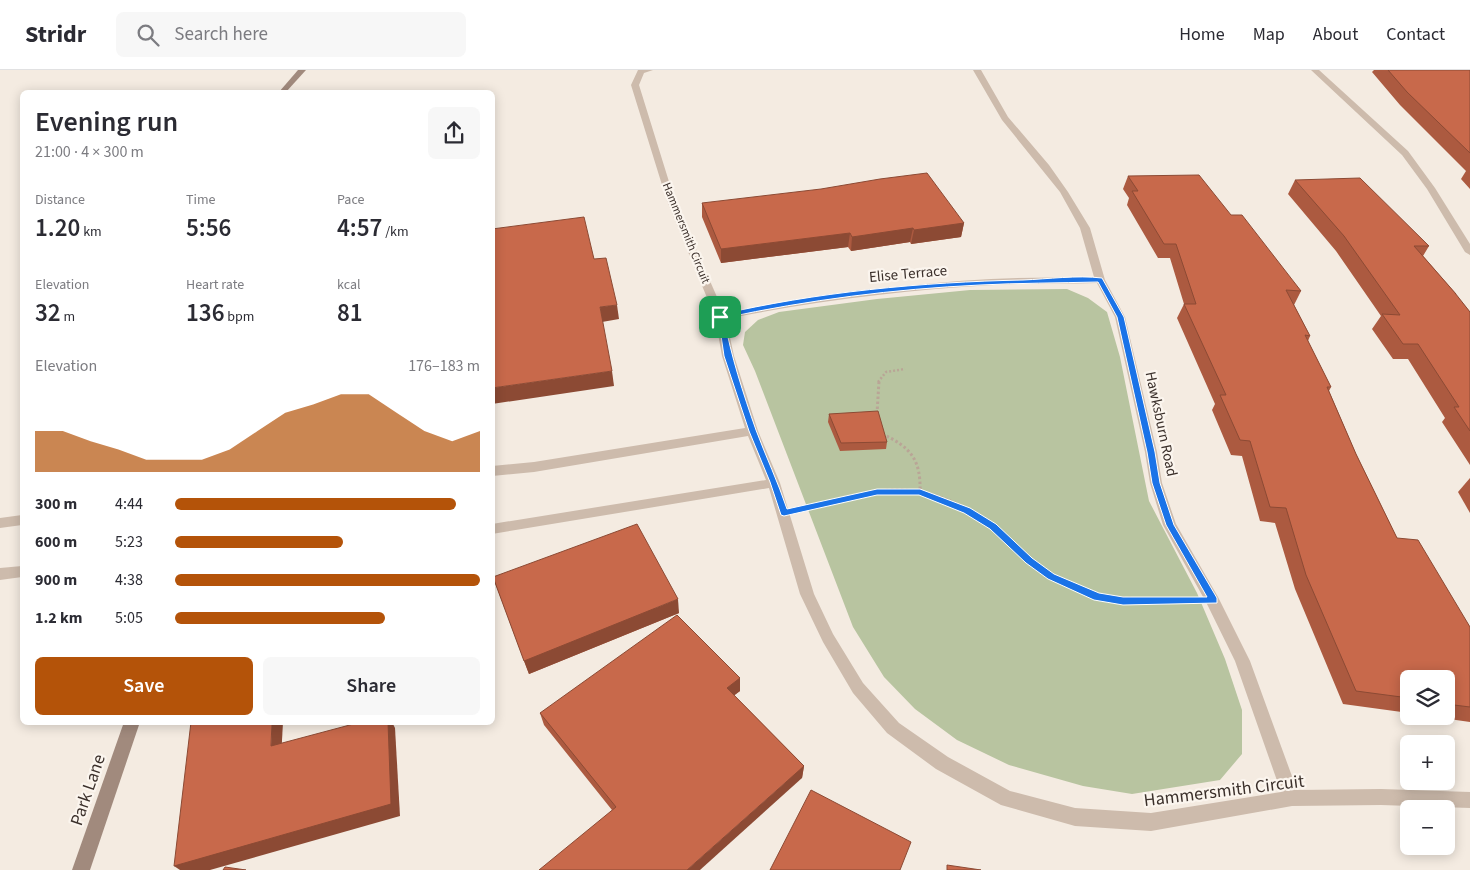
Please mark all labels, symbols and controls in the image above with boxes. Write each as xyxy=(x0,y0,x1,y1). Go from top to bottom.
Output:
search box xyxy=(116,12,466,57)
text: Stridr xyxy=(25,17,86,52)
icon: search xyxy=(134,21,162,49)
text: Search here xyxy=(174,21,268,48)
text: Home xyxy=(1179,22,1225,47)
text: Map xyxy=(1253,22,1285,47)
text: About xyxy=(1313,22,1358,47)
text: Contact xyxy=(1386,22,1445,47)
text: Evening run xyxy=(35,102,178,142)
button: share xyxy=(428,107,480,159)
text: 21:00 · 4 × 300 m xyxy=(35,141,144,163)
street label: Hammersmith Circuit xyxy=(658,180,714,286)
text: Distance xyxy=(35,190,85,210)
text: Time xyxy=(186,190,216,210)
text: Pace xyxy=(337,190,364,210)
text: 1.20 xyxy=(35,210,80,246)
text: 5:56 xyxy=(186,210,231,246)
text: 4:57 xyxy=(337,210,382,246)
text: km xyxy=(80,222,102,242)
text: /km xyxy=(382,222,409,242)
street label: Elise Terrace xyxy=(868,260,948,288)
text: Elevation xyxy=(35,275,90,295)
text: Heart rate xyxy=(186,275,244,295)
text: kcal xyxy=(337,275,361,295)
text: 32 xyxy=(35,295,61,331)
text: 136 xyxy=(186,295,224,331)
text: 81 xyxy=(337,295,363,331)
pin xyxy=(699,296,741,338)
icon: arrive xyxy=(706,303,734,331)
text: m xyxy=(61,307,75,327)
text: bpm xyxy=(224,307,254,327)
text: Elevation xyxy=(35,355,97,377)
text: 176–183 m xyxy=(408,355,480,377)
street label: Hawksburn Road xyxy=(1140,370,1182,478)
text: 300 m xyxy=(35,493,77,515)
text: 4:44 xyxy=(115,493,143,515)
text: 600 m xyxy=(35,531,77,553)
text: 5:23 xyxy=(115,531,143,553)
text: 900 m xyxy=(35,569,77,591)
text: 4:38 xyxy=(115,569,143,591)
text: 1.2 km xyxy=(35,607,82,629)
text: 5:05 xyxy=(115,607,143,629)
button: Save xyxy=(35,657,253,715)
button: Share xyxy=(263,657,480,715)
map controls xyxy=(1400,670,1455,855)
button: layers xyxy=(1400,670,1455,725)
button: + xyxy=(1400,735,1455,790)
street label: Park Lane xyxy=(64,751,112,829)
street label: Hammersmith Circuit xyxy=(1142,769,1306,813)
button: − xyxy=(1400,800,1455,855)

